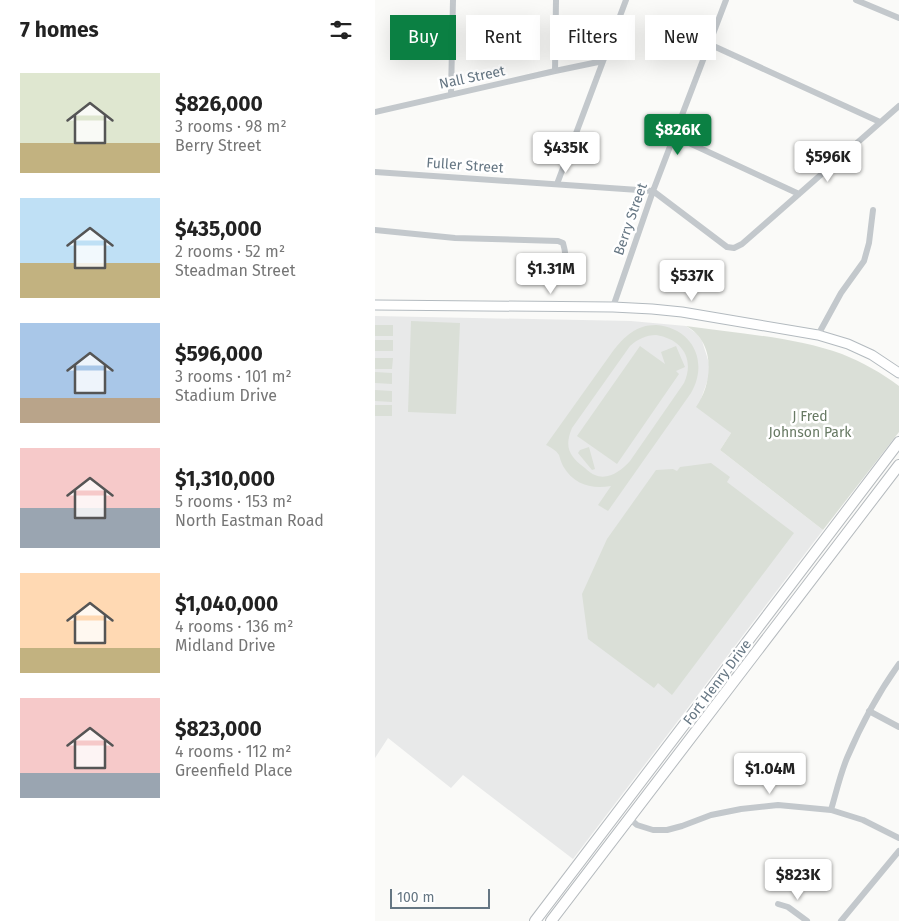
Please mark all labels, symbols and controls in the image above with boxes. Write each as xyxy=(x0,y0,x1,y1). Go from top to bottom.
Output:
chip: Buy xyxy=(390,15,456,60)
chip: Rent xyxy=(466,15,540,60)
chip: Filters xyxy=(550,15,635,60)
chip: New xyxy=(645,15,716,60)
icon: filters xyxy=(327,16,355,44)
text: 7 homes xyxy=(20,17,99,43)
street label: Nall Street xyxy=(438,62,508,93)
text: $826,000 xyxy=(175,91,263,117)
icon: home xyxy=(60,93,120,153)
pin: $826K xyxy=(643,114,713,156)
text: 3 rooms · 98 m² xyxy=(175,117,287,136)
text: $826K xyxy=(655,120,701,139)
pin: $435K xyxy=(531,132,601,174)
text: Berry Street xyxy=(175,136,261,155)
text: $435K xyxy=(544,138,588,157)
pin: $596K xyxy=(793,140,863,183)
text: $596K xyxy=(805,147,851,166)
street label: Fuller Street xyxy=(426,154,505,177)
street label: Berry Street xyxy=(610,180,651,258)
text: $435,000 xyxy=(175,216,262,242)
icon: home xyxy=(60,218,120,278)
text: 2 rooms · 52 m² xyxy=(175,242,285,261)
pin: $1.31M xyxy=(510,252,592,295)
text: $1.31M xyxy=(527,259,575,278)
pin: $537K xyxy=(657,260,727,302)
text: Steadman Street xyxy=(175,261,296,280)
text: $537K xyxy=(670,266,714,285)
text: $596,000 xyxy=(175,341,263,367)
icon: home xyxy=(60,343,120,403)
text: 3 rooms · 101 m² xyxy=(175,367,292,386)
text: Stadium Drive xyxy=(175,386,277,405)
park label: J Fred Johnson Park xyxy=(768,408,852,441)
text: $1,310,000 xyxy=(175,466,275,492)
icon: home xyxy=(60,468,120,528)
text: 5 rooms · 153 m² xyxy=(175,492,292,511)
text: North Eastman Road xyxy=(175,511,324,530)
text: $1,040,000 xyxy=(175,591,278,617)
icon: home xyxy=(60,593,120,653)
text: 4 rooms · 136 m² xyxy=(175,617,293,636)
text: Midland Drive xyxy=(175,636,276,655)
street label: Fort Henry Drive xyxy=(680,636,755,729)
text: $823,000 xyxy=(175,716,262,742)
icon: home xyxy=(60,718,120,778)
text: 4 rooms · 112 m² xyxy=(175,742,291,761)
pin: $1.04M xyxy=(729,752,811,795)
text: $1.04M xyxy=(745,759,795,778)
text: Greenfield Place xyxy=(175,761,292,780)
pin: $823K xyxy=(763,858,833,901)
text: $823K xyxy=(776,865,820,884)
scale bar xyxy=(390,886,490,909)
text: 100 m xyxy=(397,889,434,906)

